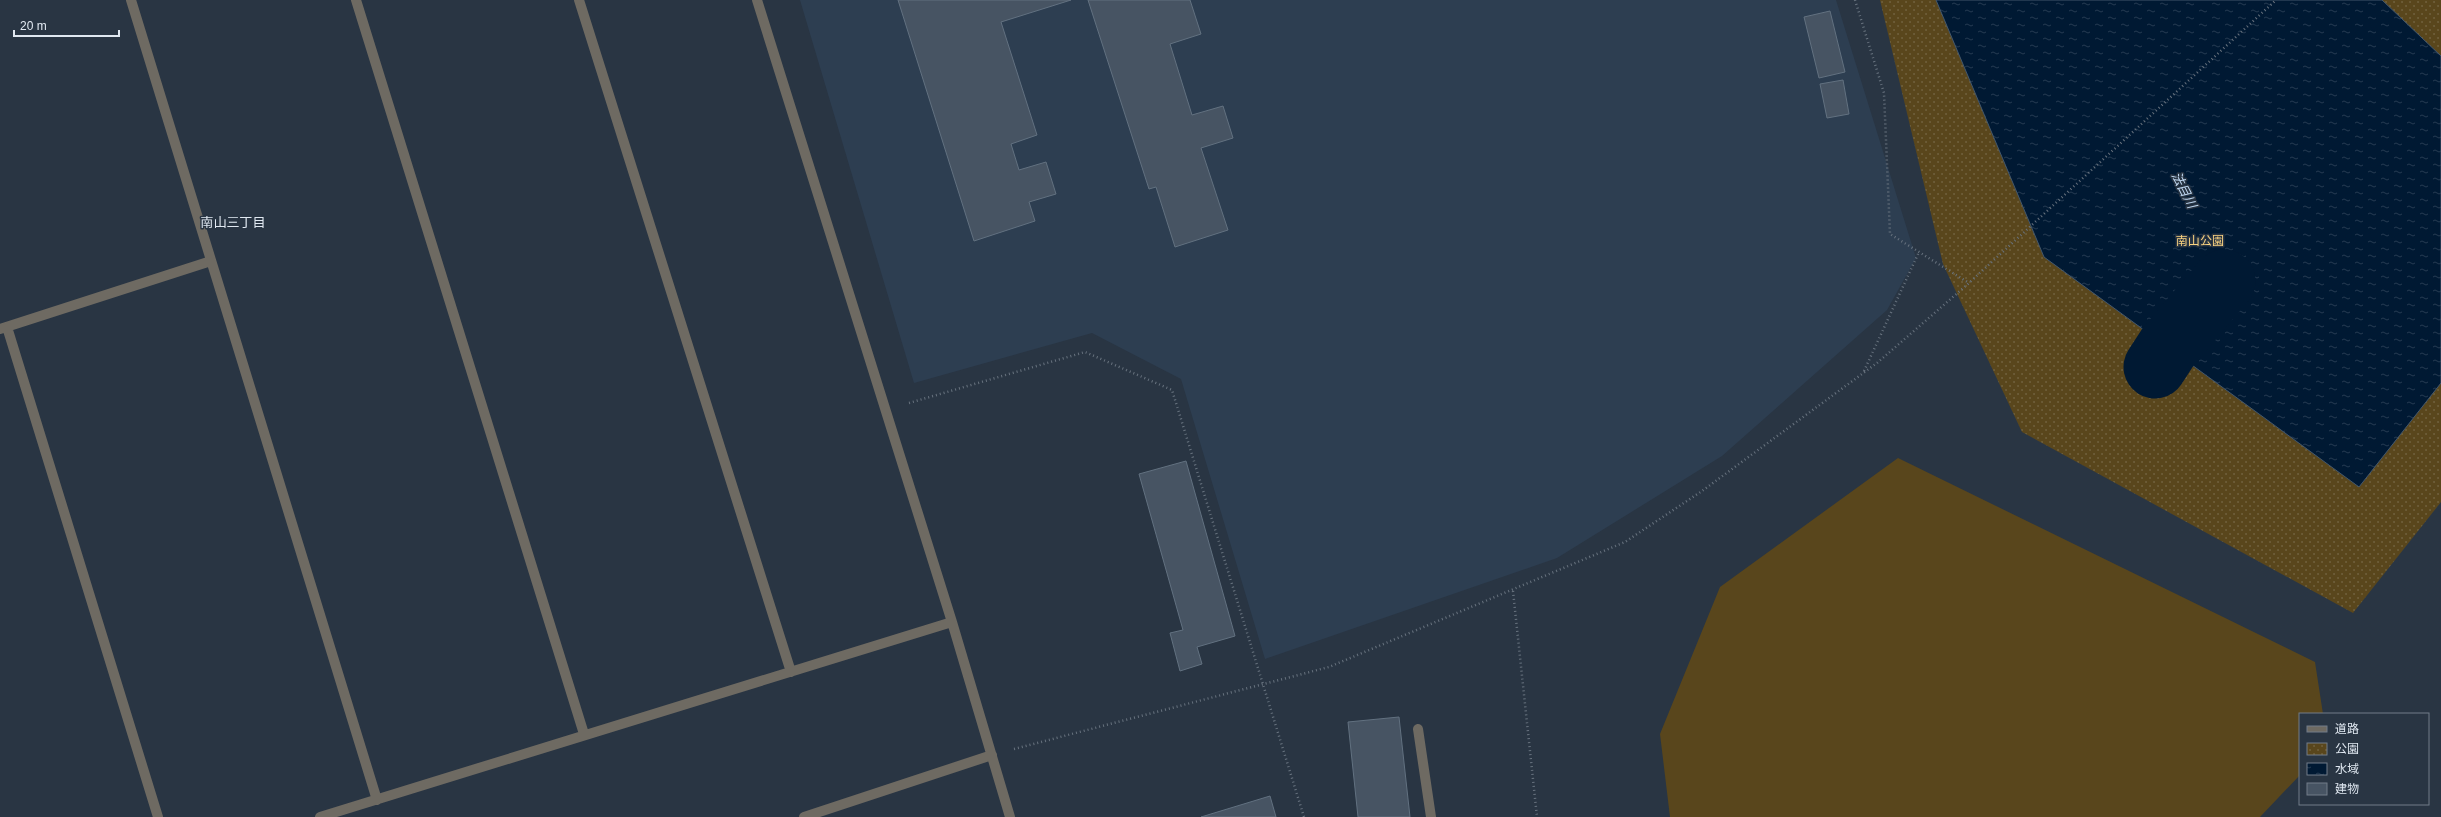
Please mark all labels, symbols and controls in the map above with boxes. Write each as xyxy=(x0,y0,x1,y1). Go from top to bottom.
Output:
scale bar xyxy=(14,12,119,38)
text: 20 m xyxy=(20,19,47,33)
water label: 法目川 xyxy=(2168,169,2200,213)
district label: 南山三丁目 xyxy=(200,215,266,230)
park label: 南山公園 xyxy=(2176,234,2224,248)
legend xyxy=(2299,713,2429,805)
text: 道路 xyxy=(2335,722,2359,736)
text: 公園 xyxy=(2335,742,2359,756)
text: 水域 xyxy=(2335,762,2359,776)
text: 建物 xyxy=(2335,782,2359,796)

